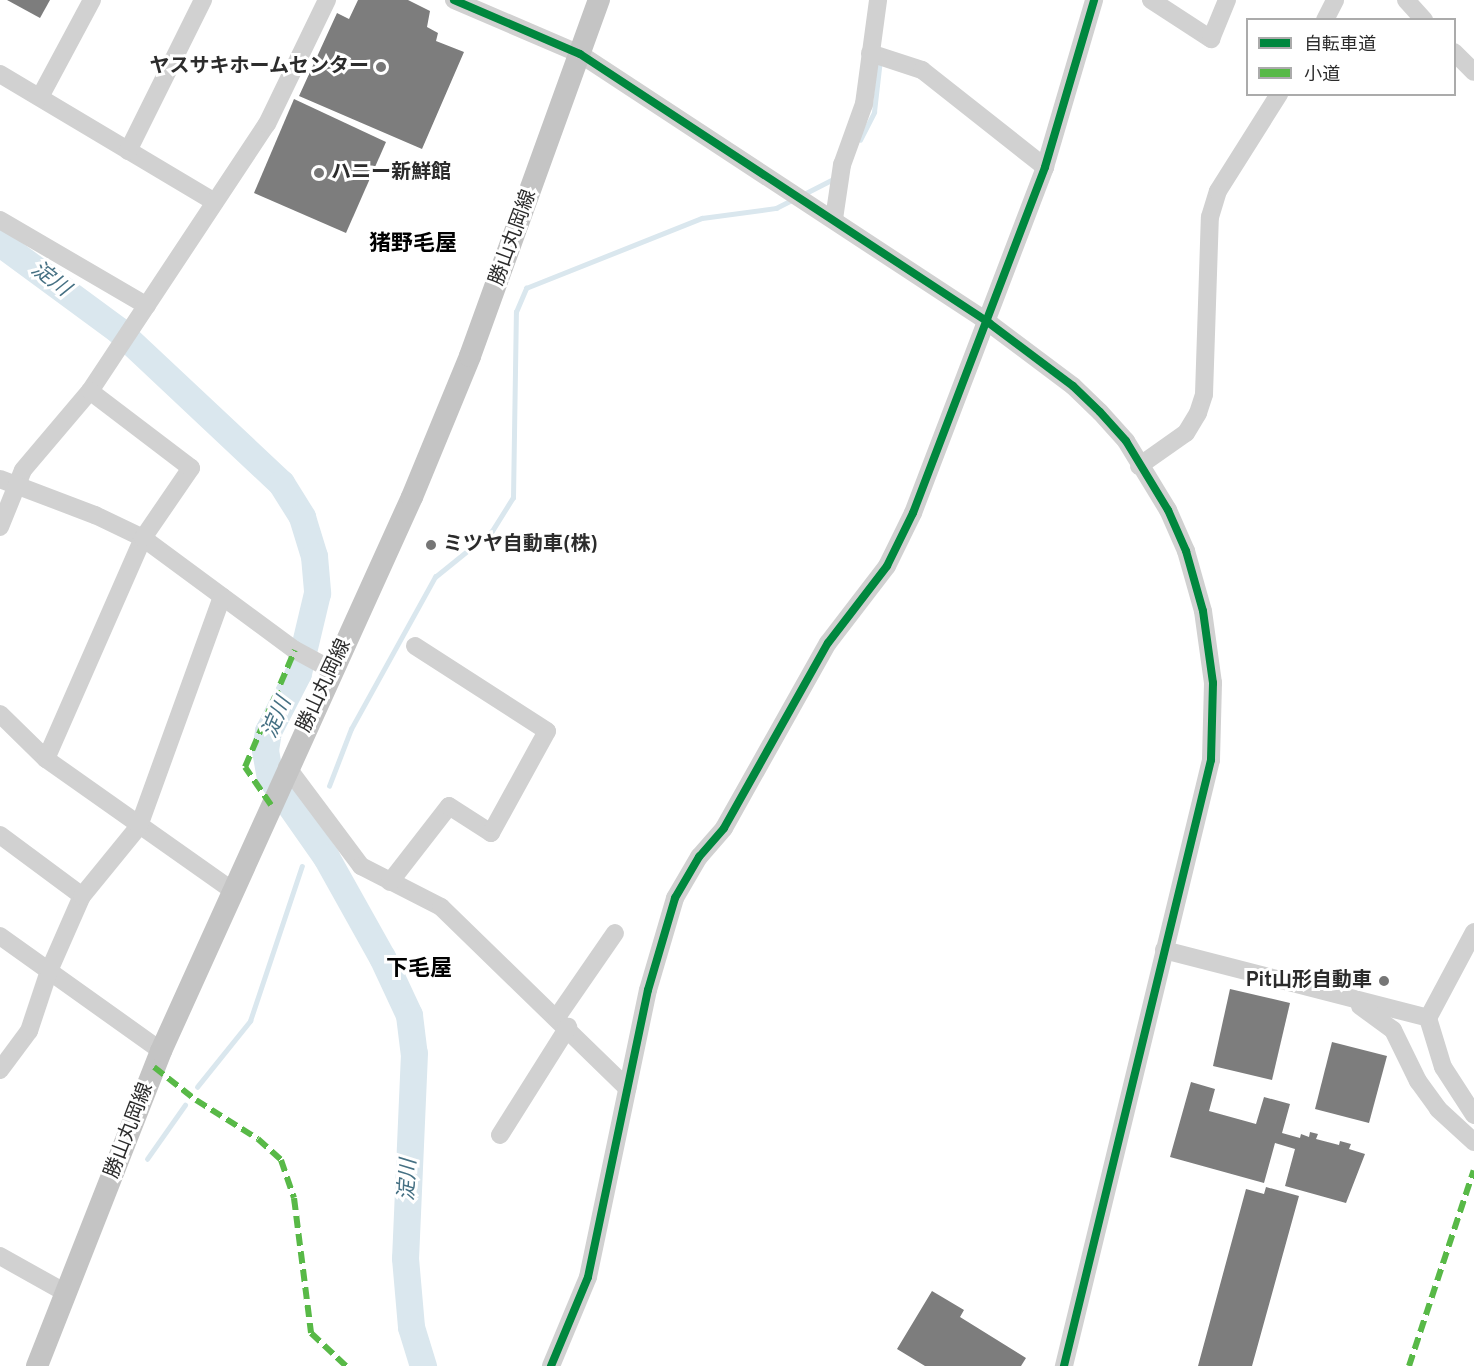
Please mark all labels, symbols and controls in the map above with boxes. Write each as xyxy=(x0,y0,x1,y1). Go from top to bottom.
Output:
legend xyxy=(1246,18,1456,96)
text: 自転車道 xyxy=(1304,34,1376,57)
place label: ヤスサキホームセンター xyxy=(149,55,369,79)
marker: ヤスサキホームセンター xyxy=(374,60,388,74)
text: 小道 xyxy=(1304,64,1340,87)
place label: ハニー新鮮館 xyxy=(331,161,451,185)
marker: ハニー新鮮館 xyxy=(312,166,326,180)
street label: 勝山丸岡線 xyxy=(486,187,542,289)
district label: 猪野毛屋 xyxy=(369,232,457,258)
water label: 淀川 xyxy=(26,257,74,303)
place label: ミツヤ自動車(株) xyxy=(443,533,598,557)
marker: ミツヤ自動車(株) xyxy=(424,538,438,552)
street label: 勝山丸岡線 xyxy=(293,636,357,736)
water label: 淀川 xyxy=(258,694,298,742)
district label: 下毛屋 xyxy=(386,957,452,983)
place label: Pit山形自動車 xyxy=(1246,969,1372,993)
marker: Pit山形自動車 xyxy=(1377,974,1391,988)
street label: 勝山丸岡線 xyxy=(101,1080,159,1182)
water label: 淀川 xyxy=(395,1158,423,1202)

